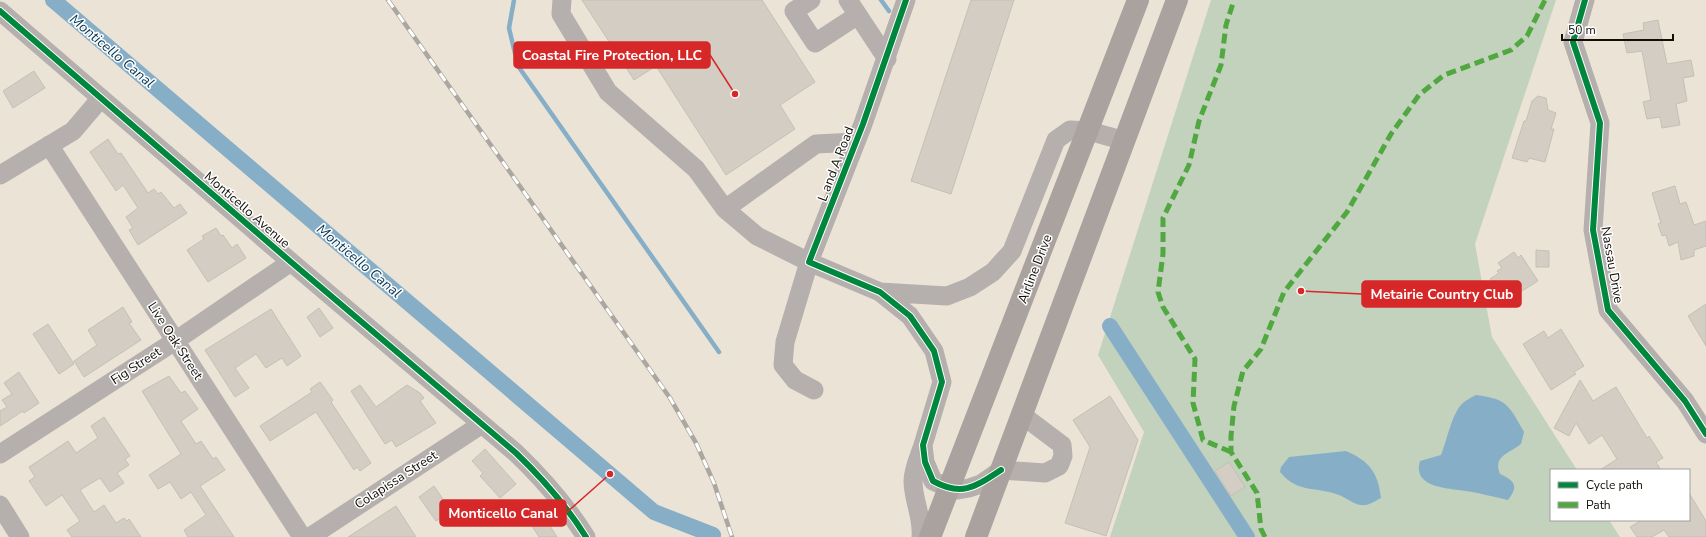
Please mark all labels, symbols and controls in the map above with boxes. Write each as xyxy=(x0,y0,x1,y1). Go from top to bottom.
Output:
water label: Monticello Canal xyxy=(66,10,158,92)
scale bar xyxy=(1562,16,1673,42)
text: 50 m xyxy=(1568,22,1596,38)
callout: Coastal Fire Protection, LLC xyxy=(514,42,710,68)
text: Coastal Fire Protection, LLC xyxy=(522,46,702,65)
street label: L and A Road xyxy=(814,124,858,204)
street label: Monticello Avenue xyxy=(200,168,294,252)
water label: Monticello Canal xyxy=(313,220,405,302)
street label: Nassau Drive xyxy=(1596,225,1628,305)
street label: Airline Drive xyxy=(1014,232,1056,306)
callout: Metairie Country Club xyxy=(1362,281,1521,307)
text: Metairie Country Club xyxy=(1370,285,1514,304)
street label: Live Oak Street xyxy=(143,299,207,384)
street label: Fig Street xyxy=(107,343,165,389)
street label: Colapissa Street xyxy=(351,446,441,513)
legend xyxy=(1550,469,1690,521)
text: Cycle path xyxy=(1586,477,1643,493)
text: Path xyxy=(1586,497,1611,513)
callout: Monticello Canal xyxy=(440,500,566,526)
text: Monticello Canal xyxy=(448,504,558,523)

